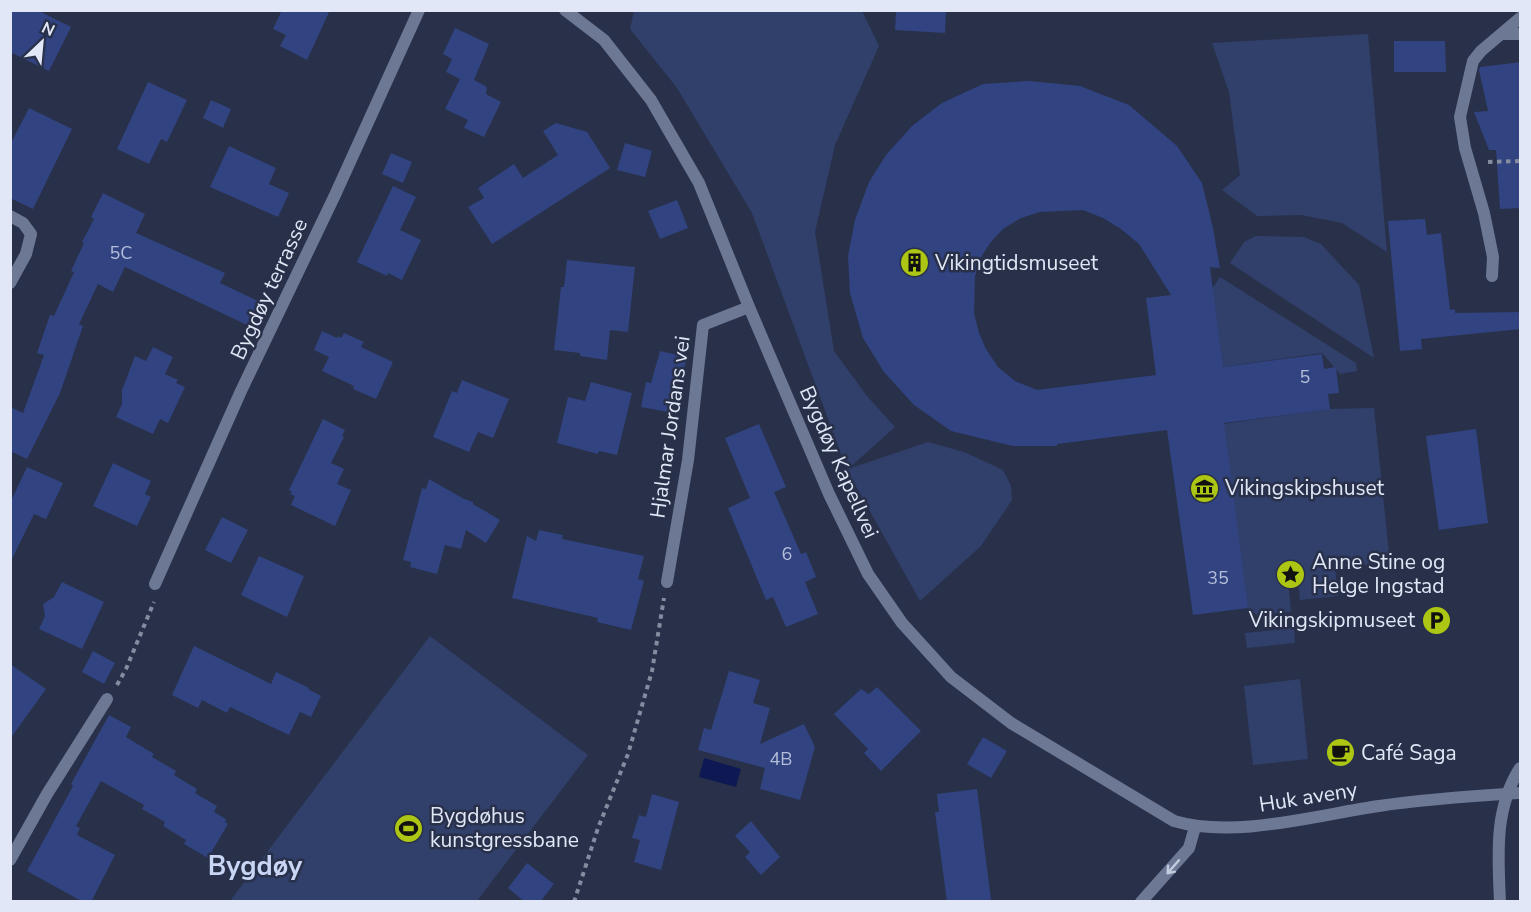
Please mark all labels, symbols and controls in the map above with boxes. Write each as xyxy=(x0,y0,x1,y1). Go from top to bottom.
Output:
north arrow xyxy=(12,12,72,72)
text: N xyxy=(38,17,58,42)
street label: Bygdøy terrasse xyxy=(224,214,314,364)
house number: 5C xyxy=(110,241,132,265)
building icon: Vikingtidsmuseet xyxy=(898,247,930,279)
place label: Vikingtidsmuseet xyxy=(934,249,1099,277)
street label: Hjalmar Jordans vei xyxy=(643,334,697,520)
house number: 5 xyxy=(1300,365,1310,389)
street label: Bygdøy Kapellvei xyxy=(793,382,885,542)
museum icon: Vikingskipshuset xyxy=(1188,472,1220,504)
place label: Vikingskipshuset xyxy=(1224,474,1385,502)
house number: 6 xyxy=(782,542,792,566)
place label: Anne Stine og Helge Ingstad xyxy=(1312,548,1445,600)
place icon: Anne Stine og Helge Ingstad xyxy=(1275,558,1307,590)
house number: 35 xyxy=(1207,566,1229,590)
parking icon: Vikingskipmuseet xyxy=(1420,604,1452,636)
place label: Vikingskipmuseet xyxy=(1248,606,1416,634)
cafe icon: Café Saga xyxy=(1324,737,1356,769)
place label: Café Saga xyxy=(1361,739,1457,767)
house number: 4B xyxy=(770,747,792,771)
street label: Huk aveny xyxy=(1257,775,1359,819)
place label: Bygdøhus kunstgressbane xyxy=(430,802,579,854)
sports icon: Bygdøhus kunstgressbane xyxy=(393,812,425,844)
district label: Bygdøy xyxy=(208,848,303,885)
one-way arrow xyxy=(1166,859,1180,874)

